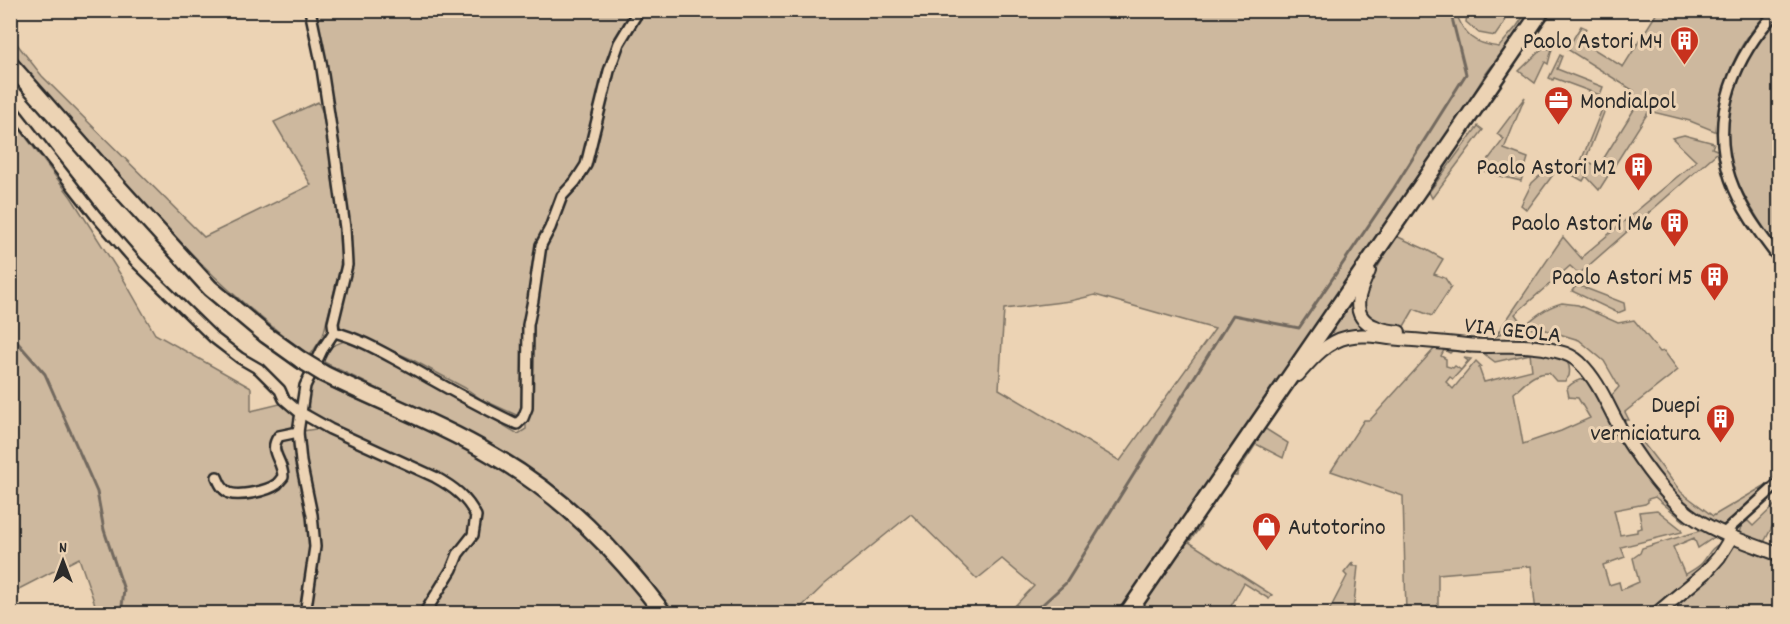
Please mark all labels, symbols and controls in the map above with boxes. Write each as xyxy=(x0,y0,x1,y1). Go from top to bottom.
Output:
building icon: Paolo Astori M4 xyxy=(1668,24,1700,66)
place label: Paolo Astori M4 xyxy=(1523,26,1663,60)
office icon: Mondialpol xyxy=(1543,84,1575,126)
place label: Mondialpol xyxy=(1580,86,1676,120)
building icon: Paolo Astori M2 xyxy=(1622,150,1654,192)
place label: Paolo Astori M2 xyxy=(1476,152,1617,186)
building icon: Paolo Astori M6 xyxy=(1658,206,1690,248)
place label: Paolo Astori M6 xyxy=(1511,208,1653,242)
building icon: Paolo Astori M5 xyxy=(1698,260,1730,302)
place label: Paolo Astori M5 xyxy=(1552,262,1693,296)
street label: VIA GEOLA xyxy=(1463,310,1563,354)
place label: Duepi verniciatura xyxy=(1590,390,1701,452)
building icon: Duepi verniciatura xyxy=(1705,402,1737,444)
shop icon: Autotorino xyxy=(1251,510,1283,552)
place label: Autotorino xyxy=(1288,512,1386,546)
north arrow xyxy=(33,531,93,591)
text: N xyxy=(59,537,67,560)

